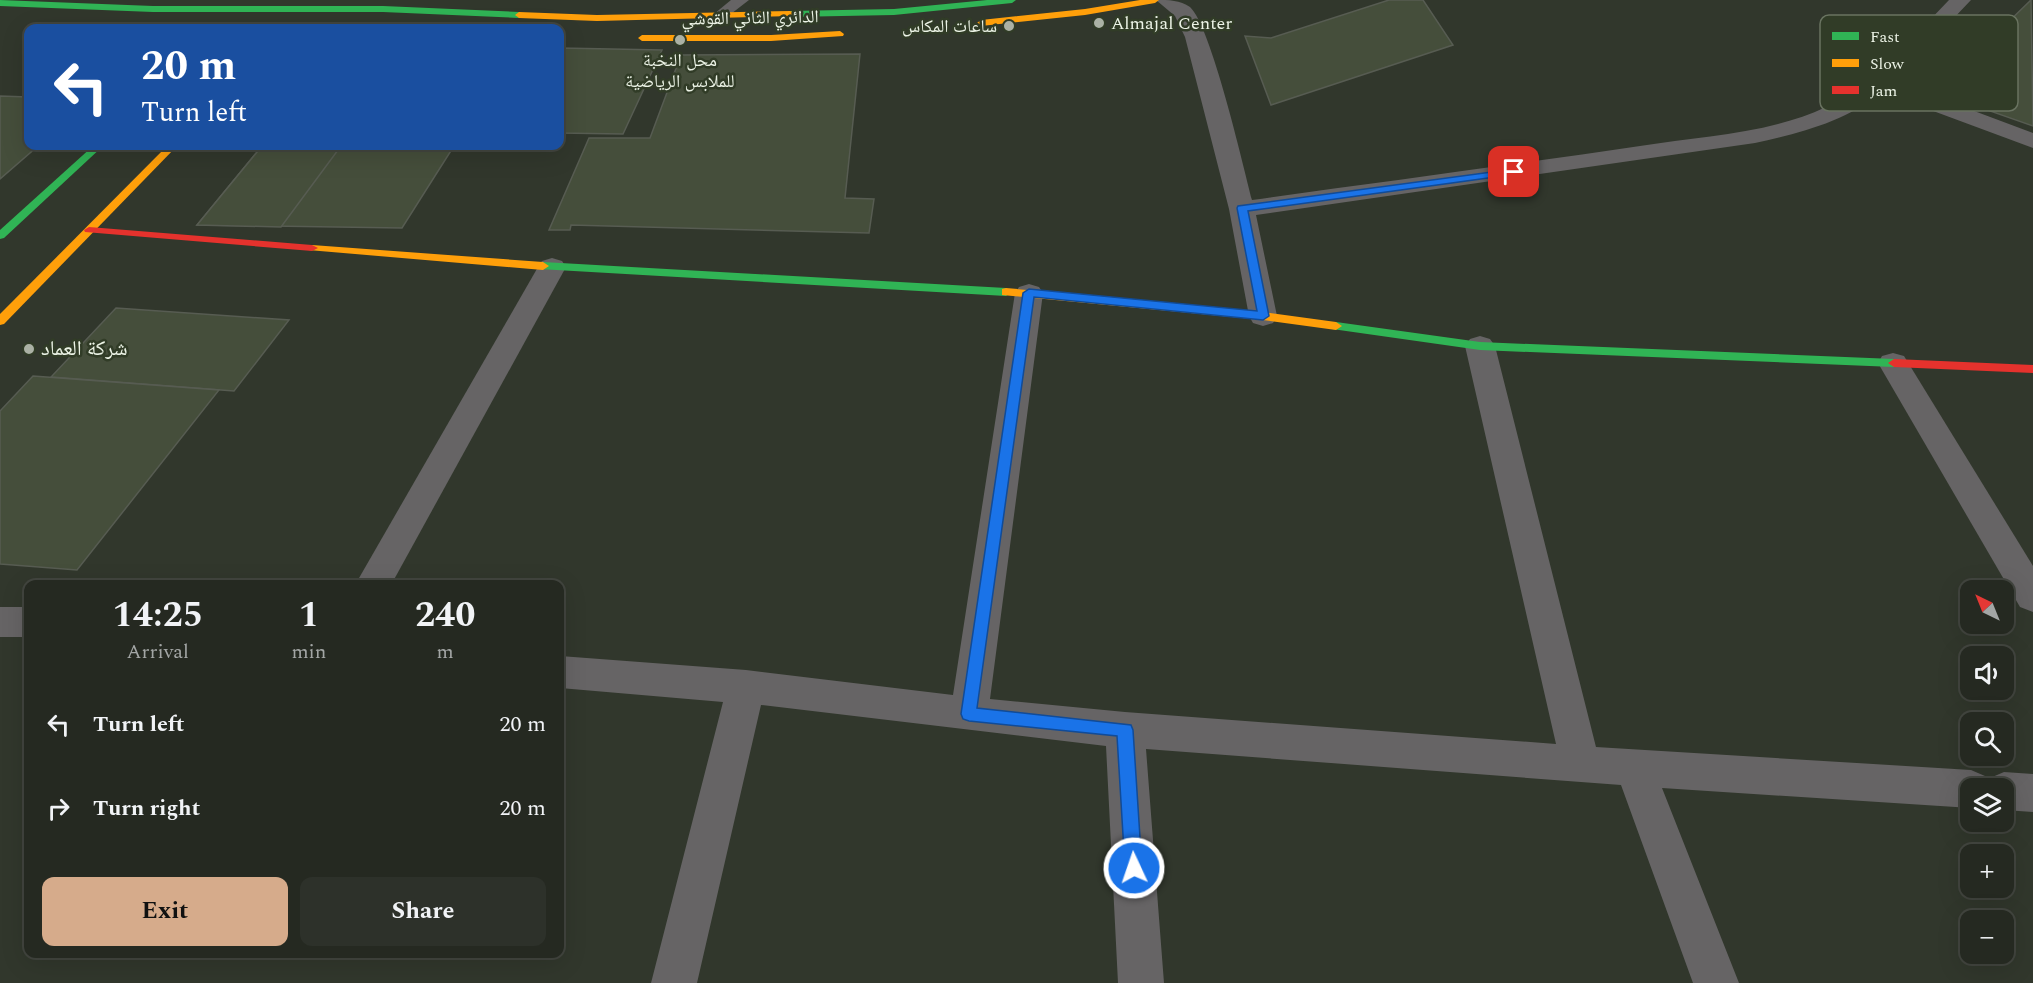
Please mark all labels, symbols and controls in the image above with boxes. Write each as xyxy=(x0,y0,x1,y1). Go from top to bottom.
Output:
street label: الدائري الثاني القوشي xyxy=(681,3,819,33)
place label: Almajal Center xyxy=(1111,10,1232,37)
place label: ساعات المكاس xyxy=(902,13,997,40)
legend xyxy=(1820,15,2018,111)
marker: Almajal Center xyxy=(1092,16,1106,30)
marker: ساعات المكاس xyxy=(1002,19,1016,33)
text: Fast xyxy=(1870,25,1900,49)
marker: محل النخبة للملابس الرياضية xyxy=(673,33,687,47)
text: 20 m xyxy=(141,35,236,98)
place label: محل النخبة للملابس الرياضية xyxy=(625,47,735,95)
icon: left xyxy=(42,48,120,126)
text: Slow xyxy=(1870,52,1905,76)
text: Jam xyxy=(1870,79,1898,103)
text: Turn left xyxy=(141,92,247,134)
pin xyxy=(1488,146,1539,197)
icon: arrive xyxy=(1497,155,1530,188)
place label: شركة العماد xyxy=(41,333,128,365)
marker: شركة العماد xyxy=(22,342,36,356)
north arrow xyxy=(1960,580,2014,634)
map controls xyxy=(1960,580,2014,964)
text: 14:25 xyxy=(112,588,203,643)
text: 1 xyxy=(299,588,319,643)
text: 240 xyxy=(415,588,475,643)
text: Arrival xyxy=(127,637,189,667)
text: min xyxy=(291,637,326,667)
text: m xyxy=(437,637,454,667)
button: sound xyxy=(1960,646,2014,700)
icon: left xyxy=(42,708,75,741)
text: Turn left xyxy=(93,708,185,741)
text: 20 m xyxy=(500,708,546,741)
button: search xyxy=(1960,712,2014,766)
button: layers xyxy=(1960,778,2014,832)
icon: right xyxy=(42,792,75,825)
text: Turn right xyxy=(93,792,200,825)
text: 20 m xyxy=(500,792,546,825)
position arrow xyxy=(1102,836,1166,900)
button: + xyxy=(1960,844,2014,898)
button: Exit xyxy=(42,877,288,946)
button: Share xyxy=(300,877,546,946)
button: − xyxy=(1960,910,2014,964)

